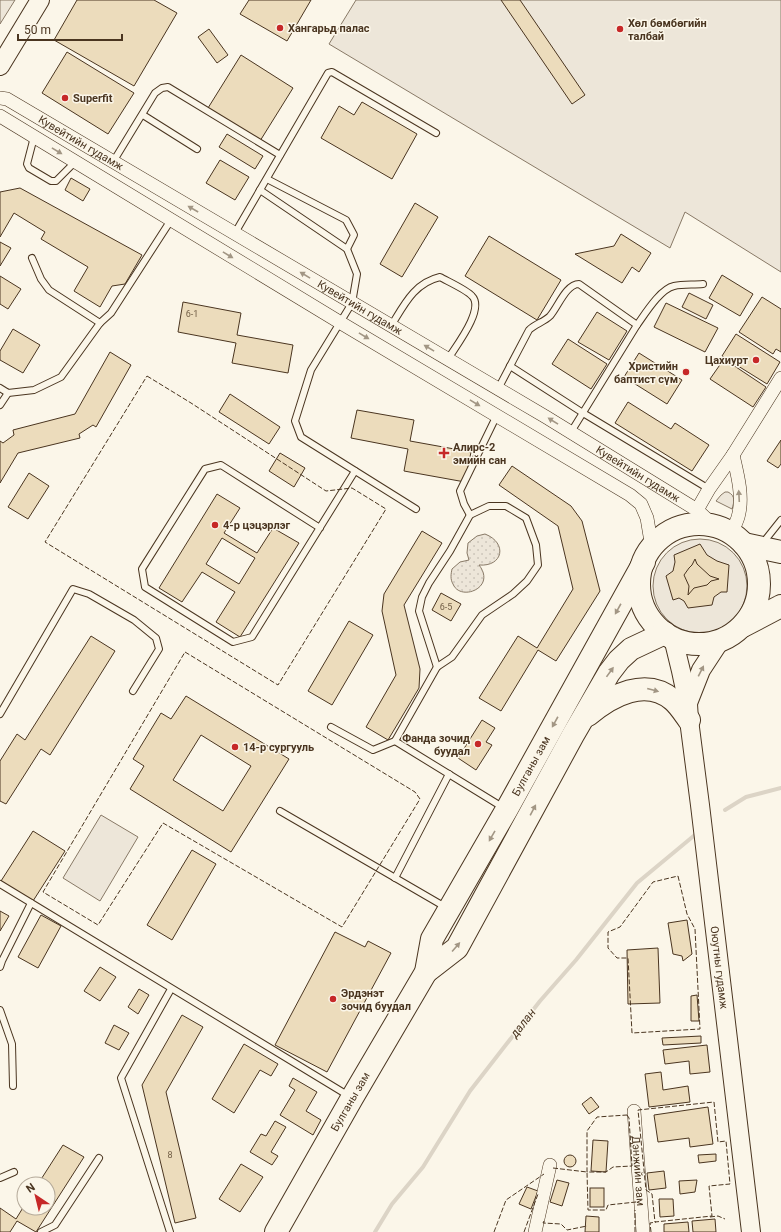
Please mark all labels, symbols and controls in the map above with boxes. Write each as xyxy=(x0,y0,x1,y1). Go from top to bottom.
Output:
scale bar xyxy=(18,16,122,42)
place label: Хөл бөмбөгийн талбай xyxy=(628,17,707,43)
place label: Хангарьд палас xyxy=(288,22,370,35)
text: 50 m xyxy=(24,23,51,37)
marker: Хангарьд палас xyxy=(275,23,285,33)
marker: Хөл бөмбөгийн талбай xyxy=(615,24,625,34)
place label: Superfit xyxy=(73,92,113,105)
marker: Superfit xyxy=(60,93,70,103)
street label: Кувейтийн гудамж xyxy=(36,113,126,173)
one-way arrow xyxy=(51,148,63,155)
one-way arrow xyxy=(187,205,199,212)
one-way arrow xyxy=(222,251,234,258)
one-way arrow xyxy=(299,271,311,278)
street label: Кувейтийн гудамж xyxy=(315,278,405,338)
house number: 6-1 xyxy=(186,309,198,319)
one-way arrow xyxy=(358,333,370,340)
one-way arrow xyxy=(423,344,435,351)
place label: Цахиурт xyxy=(705,354,748,367)
marker: Цахиурт xyxy=(751,355,761,365)
place label: Христийн баптист сүм xyxy=(614,360,678,386)
marker: Христийн баптист сүм xyxy=(681,367,691,377)
one-way arrow xyxy=(469,399,481,406)
one-way arrow xyxy=(547,418,558,425)
place label: Aлирс-2 эмийн сан xyxy=(453,441,506,467)
street label: Кувейтийн гудамж xyxy=(593,443,683,505)
marker: Aлирс-2 эмийн сан xyxy=(438,447,450,459)
one-way arrow xyxy=(736,490,743,502)
place label: 4-р цэцэрлэг xyxy=(223,519,290,532)
marker: 4-р цэцэрлэг xyxy=(210,520,220,530)
house number: 6-5 xyxy=(440,602,452,612)
one-way arrow xyxy=(615,603,622,615)
one-way arrow xyxy=(698,665,704,676)
one-way arrow xyxy=(606,667,614,677)
one-way arrow xyxy=(647,687,659,693)
one-way arrow xyxy=(552,716,559,728)
place label: Фанда зочид буудал xyxy=(402,732,470,758)
street label: Булганы зам xyxy=(510,734,553,798)
marker: Фанда зочид буудал xyxy=(473,739,483,749)
place label: 14-р сургууль xyxy=(243,741,314,754)
marker: 14-р сургууль xyxy=(230,742,240,752)
one-way arrow xyxy=(529,804,536,815)
one-way arrow xyxy=(488,830,495,842)
street label: Оюутны гудамж xyxy=(708,925,730,1010)
one-way arrow xyxy=(451,942,460,952)
place label: Эрдэнэт зочид буудал xyxy=(341,987,411,1013)
marker: Эрдэнэт зочид буудал xyxy=(328,994,338,1004)
water label: далан xyxy=(507,1005,539,1041)
street label: Булганы зам xyxy=(328,1070,373,1134)
street label: Дэнжийн зам xyxy=(629,1135,647,1207)
house number: 8 xyxy=(167,1150,173,1160)
north arrow xyxy=(16,1176,56,1216)
text: N xyxy=(24,1181,38,1196)

